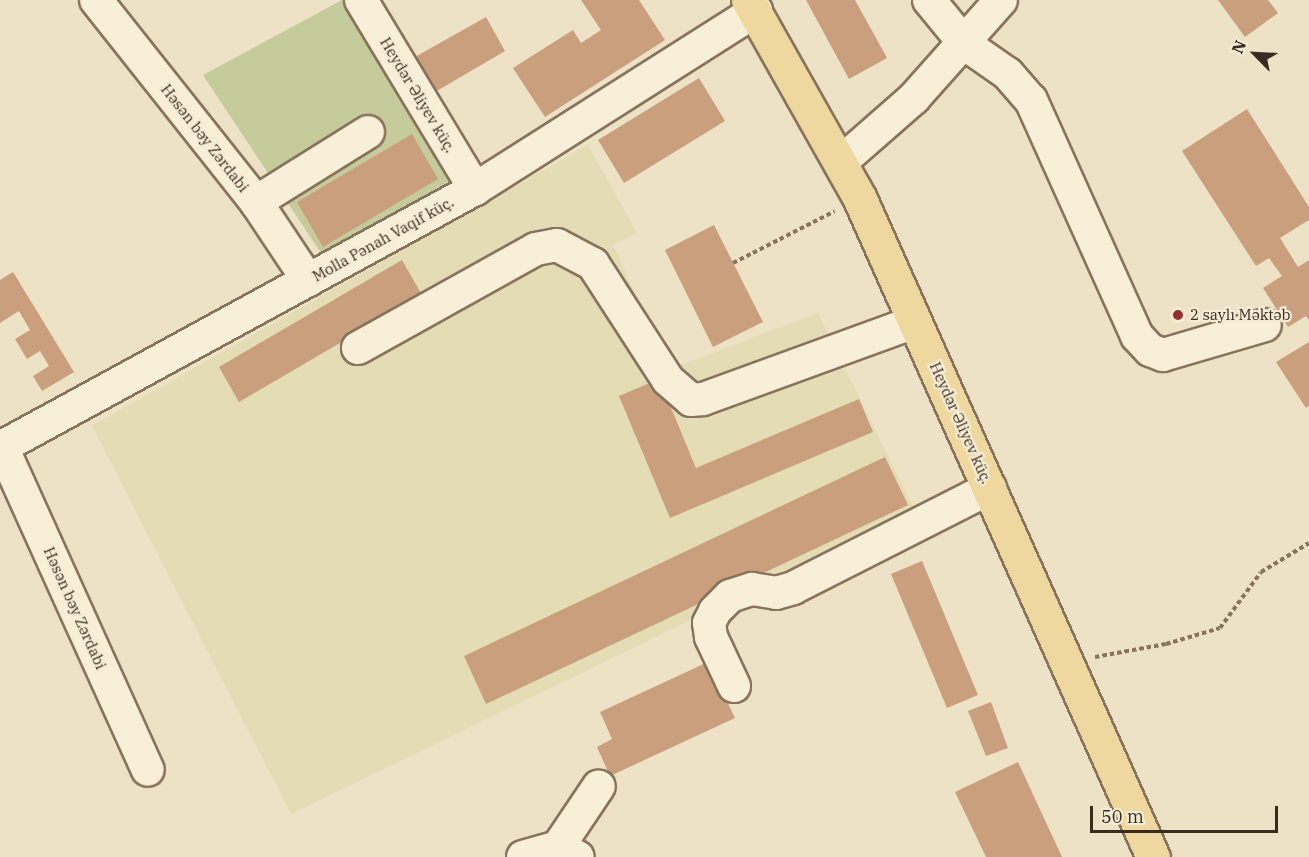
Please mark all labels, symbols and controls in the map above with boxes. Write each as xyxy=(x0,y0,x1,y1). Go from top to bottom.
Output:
north arrow xyxy=(1225,24,1285,84)
street label: Heydər Əliyev küç. xyxy=(376,34,460,156)
text: N xyxy=(1227,37,1250,57)
street label: Həsən bəy Zərdabi xyxy=(157,81,253,195)
street label: Molla Pənah Vaqif küç. xyxy=(309,193,457,285)
place label: 2 saylı Məktəb xyxy=(1190,306,1291,324)
marker: 2 saylı Məktəb xyxy=(1171,308,1185,322)
street label: Heydər Əliyev küç. xyxy=(926,359,996,487)
street label: Həsən bəy Zərdabi xyxy=(40,544,110,672)
scale bar xyxy=(1093,794,1280,832)
text: 50 m xyxy=(1101,805,1144,828)

